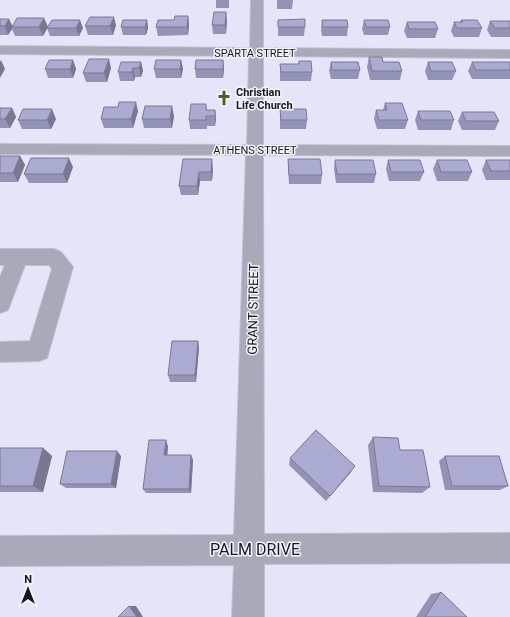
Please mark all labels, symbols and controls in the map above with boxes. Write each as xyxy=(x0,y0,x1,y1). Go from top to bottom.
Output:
street label: SPARTA STREET xyxy=(214,47,296,60)
place label: Christian Life Church xyxy=(236,86,293,112)
church icon: Christian Life Church xyxy=(215,89,233,107)
street label: ATHENS STREET xyxy=(213,144,297,157)
street label: GRANT STREET xyxy=(245,263,261,355)
street label: PALM DRIVE xyxy=(210,540,300,559)
north arrow xyxy=(8,569,48,609)
text: N xyxy=(24,573,32,586)

